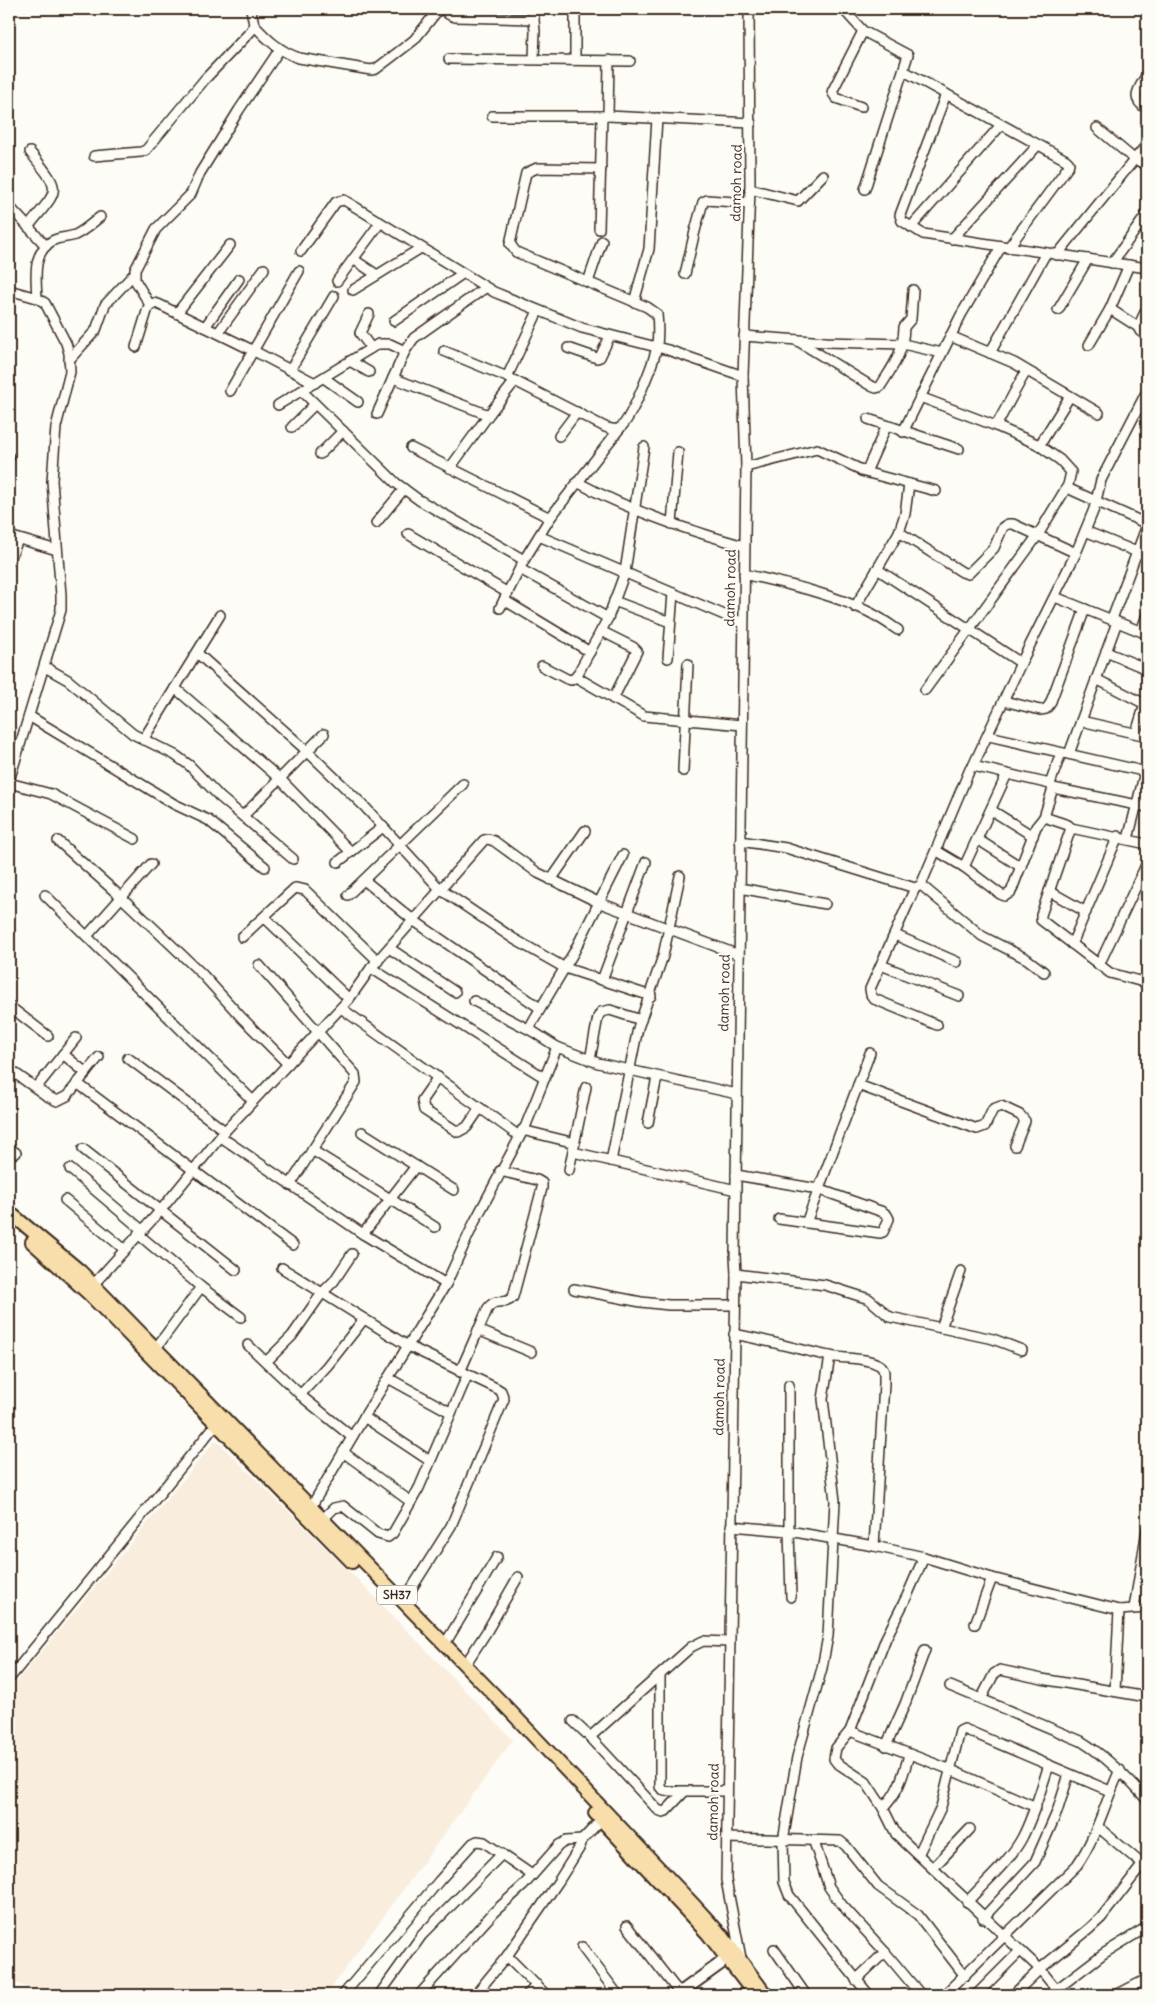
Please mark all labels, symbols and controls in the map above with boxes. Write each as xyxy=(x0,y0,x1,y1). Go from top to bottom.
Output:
street label: damoh road xyxy=(726,144,746,222)
street label: damoh road xyxy=(720,549,740,627)
street label: damoh road xyxy=(714,954,734,1032)
street label: damoh road xyxy=(709,1358,729,1436)
road number: SH37 xyxy=(377,1586,417,1604)
street label: damoh road xyxy=(703,1763,723,1841)

